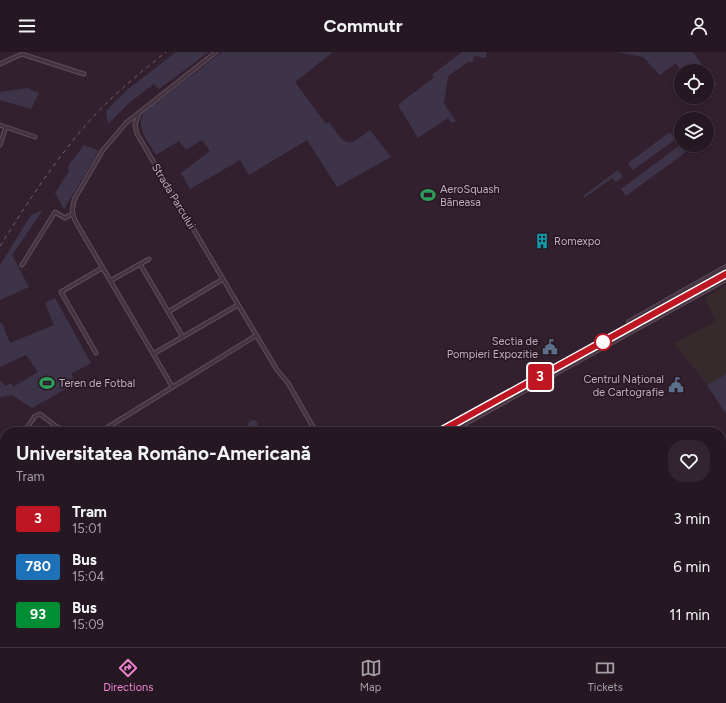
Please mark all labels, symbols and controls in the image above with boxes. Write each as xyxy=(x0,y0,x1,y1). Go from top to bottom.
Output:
icon: menu xyxy=(16,15,38,37)
text: Commutr xyxy=(323,15,403,37)
icon: person xyxy=(688,15,710,37)
map controls xyxy=(674,64,714,152)
button: locate xyxy=(674,64,714,104)
button: layers xyxy=(674,112,714,152)
street label: Strada Parcului xyxy=(149,161,198,231)
place label: AeroSquash Băneasa xyxy=(440,183,500,209)
sports icon: AeroSquash Băneasa xyxy=(419,186,437,204)
building icon: Romexpo xyxy=(533,232,551,250)
place label: Romexpo xyxy=(554,235,601,248)
unlabelled marker xyxy=(594,333,612,351)
place label: Sectia de Pompieri Expozitie xyxy=(447,335,538,361)
public building icon: Sectia de Pompieri Expozitie xyxy=(541,338,559,356)
line badge: 3 xyxy=(527,364,553,390)
text: 3 xyxy=(536,368,544,385)
place label: Centrul Național de Cartografie xyxy=(583,373,664,399)
sports icon: Teren de Fotbal xyxy=(38,374,56,392)
public building icon: Centrul Național de Cartografie xyxy=(667,376,685,394)
place label: Teren de Fotbal xyxy=(59,377,135,390)
button: heart xyxy=(668,440,710,482)
text: Universitatea Româno-Americană xyxy=(16,442,311,465)
text: Tram xyxy=(16,469,45,484)
text: Tram xyxy=(72,503,107,521)
text: 3 xyxy=(34,510,42,527)
text: 3 min xyxy=(674,510,710,528)
text: 15:01 xyxy=(72,521,102,536)
text: Bus xyxy=(72,551,97,569)
text: 780 xyxy=(25,558,51,575)
text: 6 min xyxy=(673,558,710,576)
text: 15:04 xyxy=(72,569,105,584)
text: Bus xyxy=(72,599,97,617)
text: 93 xyxy=(30,606,46,623)
text: 11 min xyxy=(669,606,710,624)
text: 15:09 xyxy=(72,617,104,632)
tab: Directions xyxy=(103,657,153,694)
tab: Map xyxy=(360,657,382,694)
tab: Tickets xyxy=(588,657,623,694)

